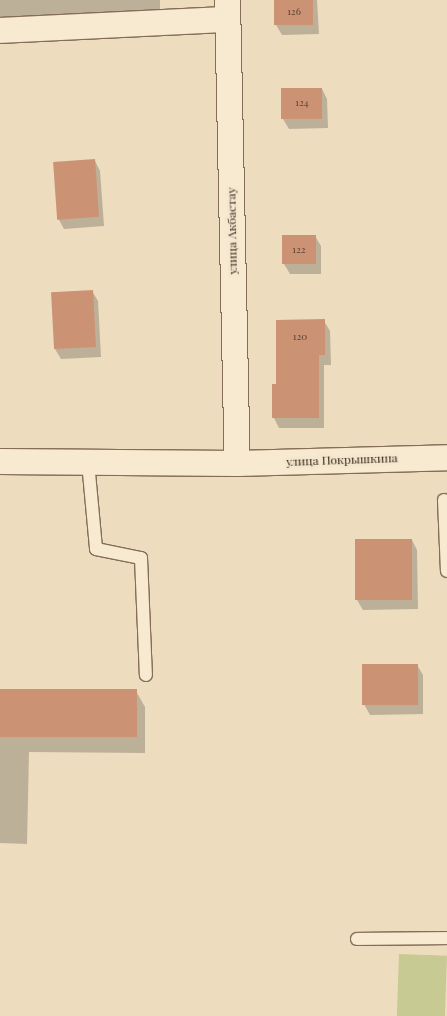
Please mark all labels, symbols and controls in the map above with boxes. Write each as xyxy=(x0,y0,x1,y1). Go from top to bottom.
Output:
house number: 126 xyxy=(287,6,301,18)
house number: 124 xyxy=(295,97,309,109)
street label: улица Акбастау xyxy=(224,187,240,275)
house number: 122 xyxy=(292,244,306,256)
house number: 120 xyxy=(293,331,307,343)
street label: улица Покрышкина xyxy=(286,451,398,469)

